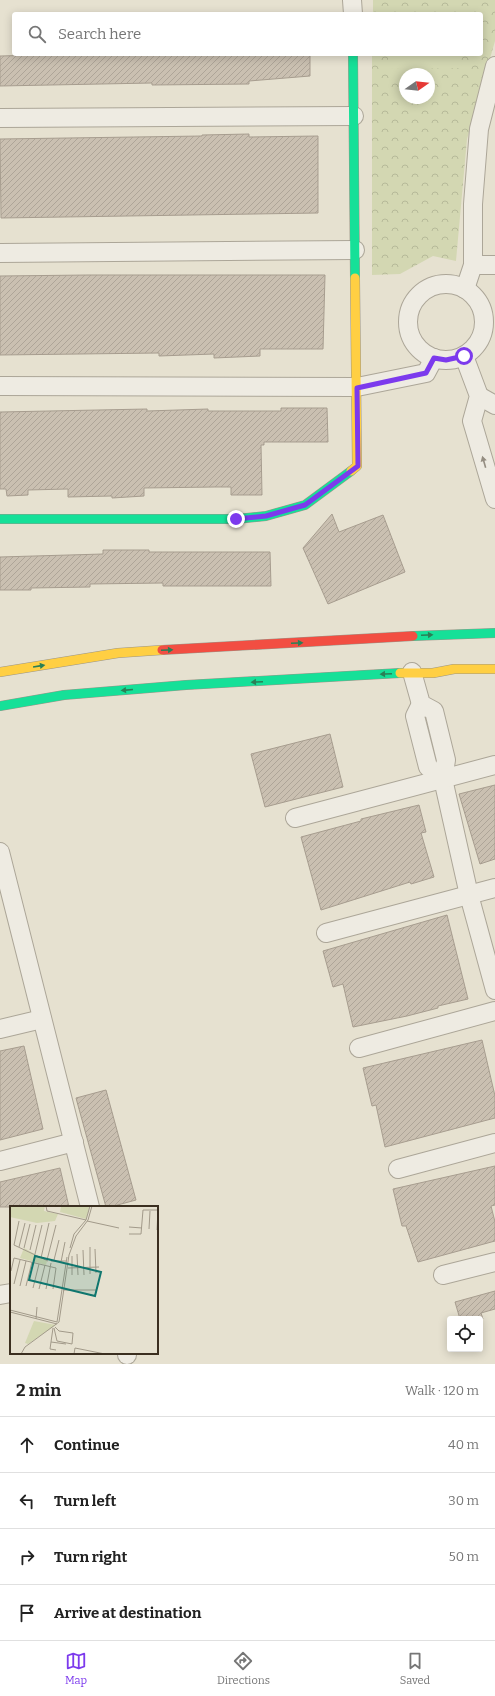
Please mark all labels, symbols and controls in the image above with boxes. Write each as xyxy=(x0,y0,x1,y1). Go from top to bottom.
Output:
search box xyxy=(12,12,483,56)
icon: search xyxy=(26,23,48,45)
text: Search here xyxy=(58,25,141,43)
north arrow xyxy=(399,68,435,104)
route start xyxy=(455,347,473,365)
one-way arrow xyxy=(481,455,487,467)
route end xyxy=(227,510,245,528)
one-way arrow xyxy=(421,632,434,638)
one-way arrow xyxy=(291,639,303,646)
one-way arrow xyxy=(161,647,174,653)
one-way arrow xyxy=(32,662,45,668)
one-way arrow xyxy=(380,671,392,678)
one-way arrow xyxy=(251,678,263,685)
one-way arrow xyxy=(121,686,133,693)
inset map xyxy=(10,1206,158,1354)
map controls xyxy=(447,1316,483,1352)
button: locate xyxy=(447,1316,483,1352)
text: 2 min xyxy=(16,1380,61,1401)
text: Walk · 120 m xyxy=(405,1383,479,1398)
icon: ahead xyxy=(16,1434,38,1456)
text: Continue xyxy=(54,1436,120,1454)
text: 40 m xyxy=(448,1437,479,1452)
icon: left xyxy=(16,1490,38,1512)
text: Turn left xyxy=(54,1492,116,1510)
text: 30 m xyxy=(448,1493,479,1508)
icon: right xyxy=(16,1546,38,1568)
text: Turn right xyxy=(54,1548,127,1566)
text: 50 m xyxy=(449,1549,479,1564)
icon: arrive xyxy=(16,1602,38,1624)
text: Arrive at destination xyxy=(54,1604,201,1622)
tab: Map xyxy=(65,1650,87,1687)
tab: Directions xyxy=(217,1650,270,1687)
tab: Saved xyxy=(400,1650,430,1687)

